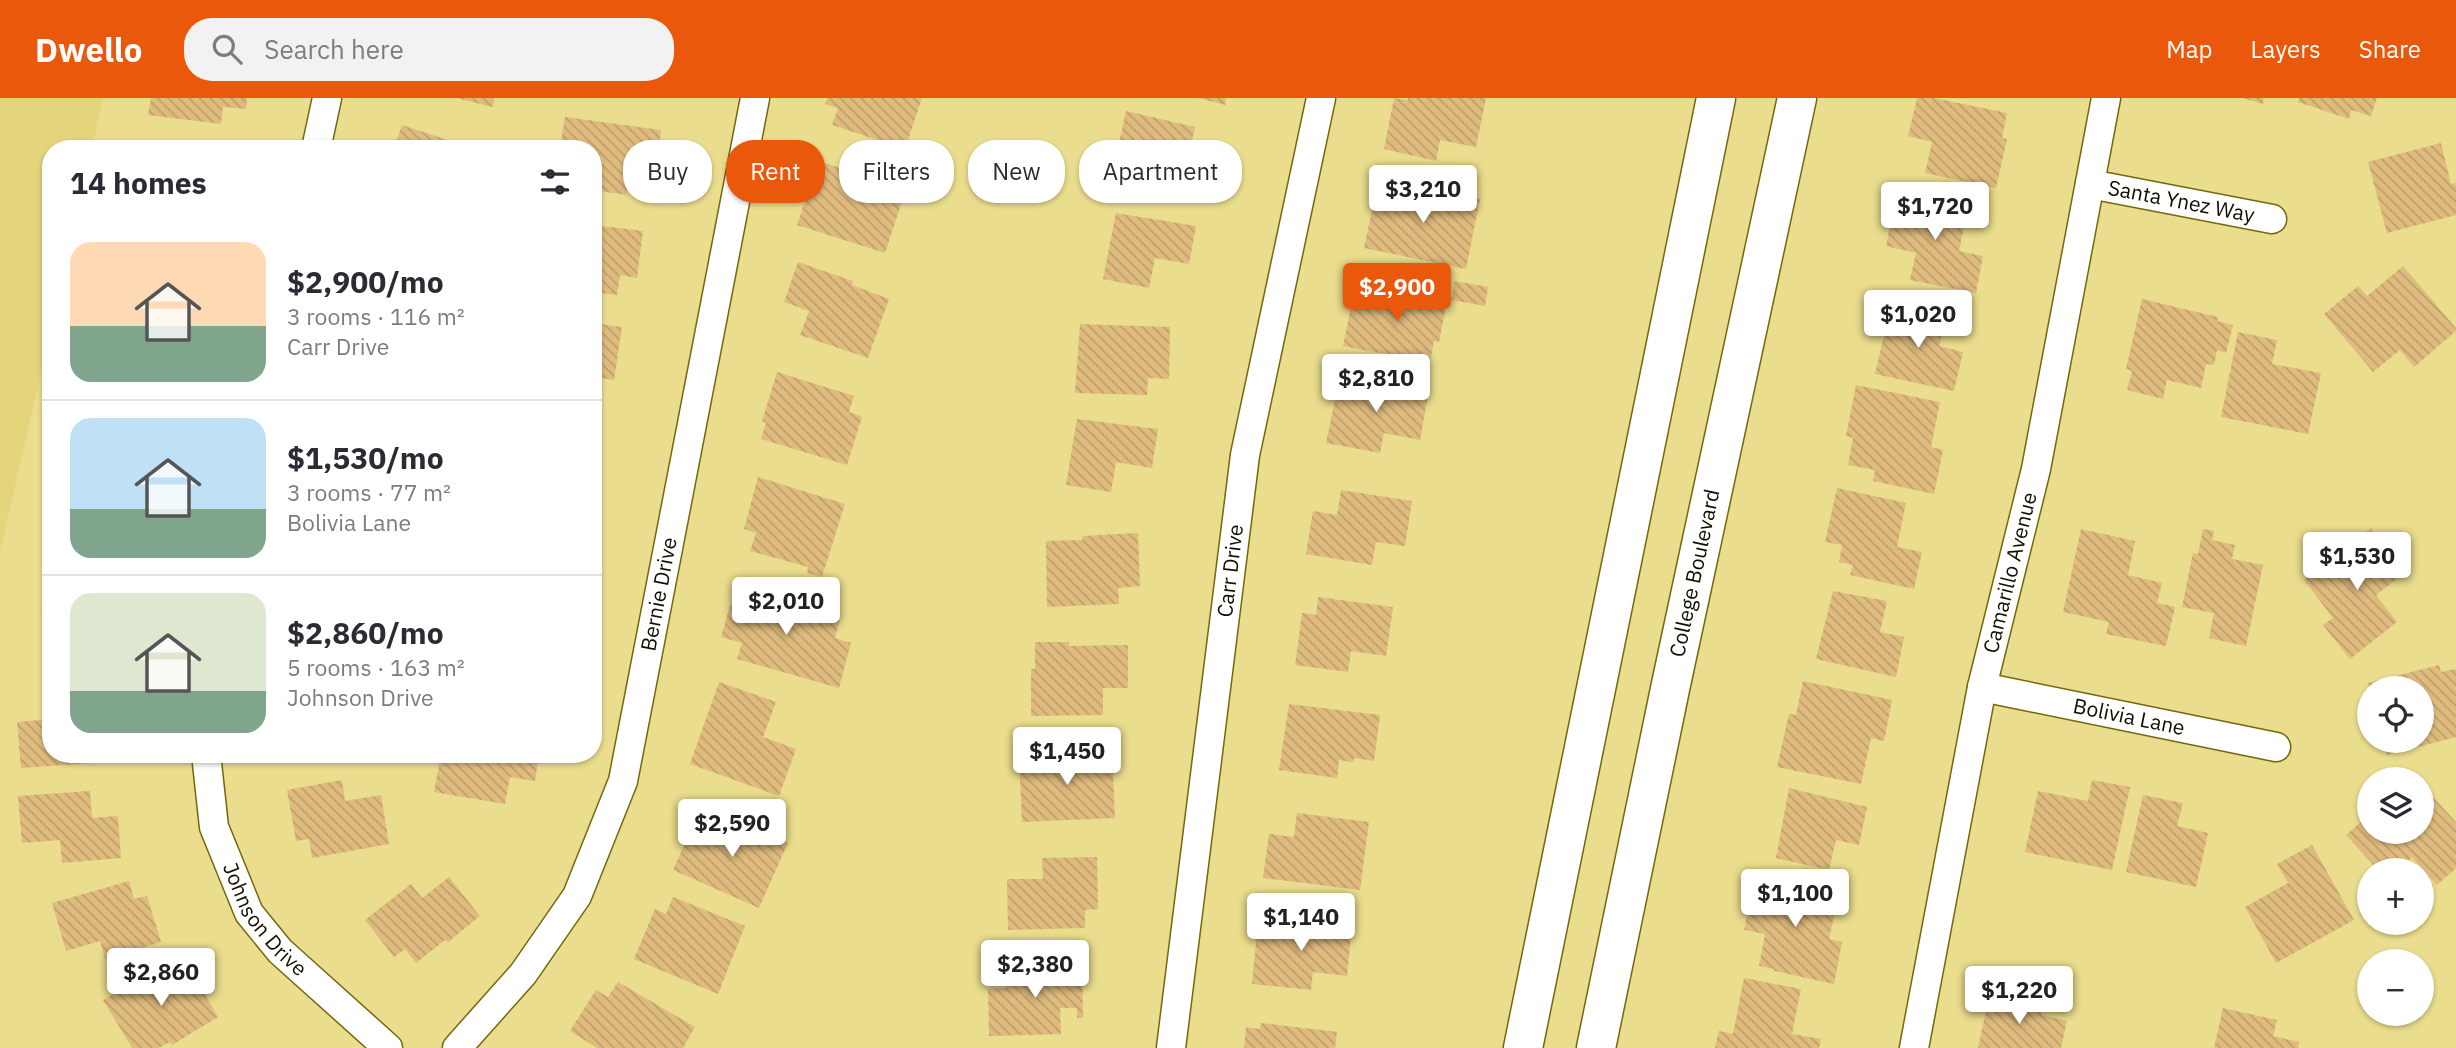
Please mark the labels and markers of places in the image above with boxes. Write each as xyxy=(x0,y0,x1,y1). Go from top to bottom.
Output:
pin: $3,210 xyxy=(1366,166,1480,225)
pin: $1,720 xyxy=(1878,183,1992,242)
pin: $2,900 xyxy=(1340,264,1454,323)
pin: $1,020 xyxy=(1861,290,1975,350)
pin: $2,810 xyxy=(1319,354,1433,414)
pin: $1,530 xyxy=(2300,532,2414,592)
pin: $2,010 xyxy=(729,578,843,637)
pin: $1,450 xyxy=(1010,728,1124,787)
pin: $2,590 xyxy=(675,800,789,859)
pin: $1,100 xyxy=(1738,870,1852,929)
pin: $1,140 xyxy=(1244,894,1358,953)
pin: $2,380 xyxy=(978,940,1092,1000)
pin: $2,860 xyxy=(104,948,218,1008)
pin: $1,220 xyxy=(1962,967,2076,1026)

